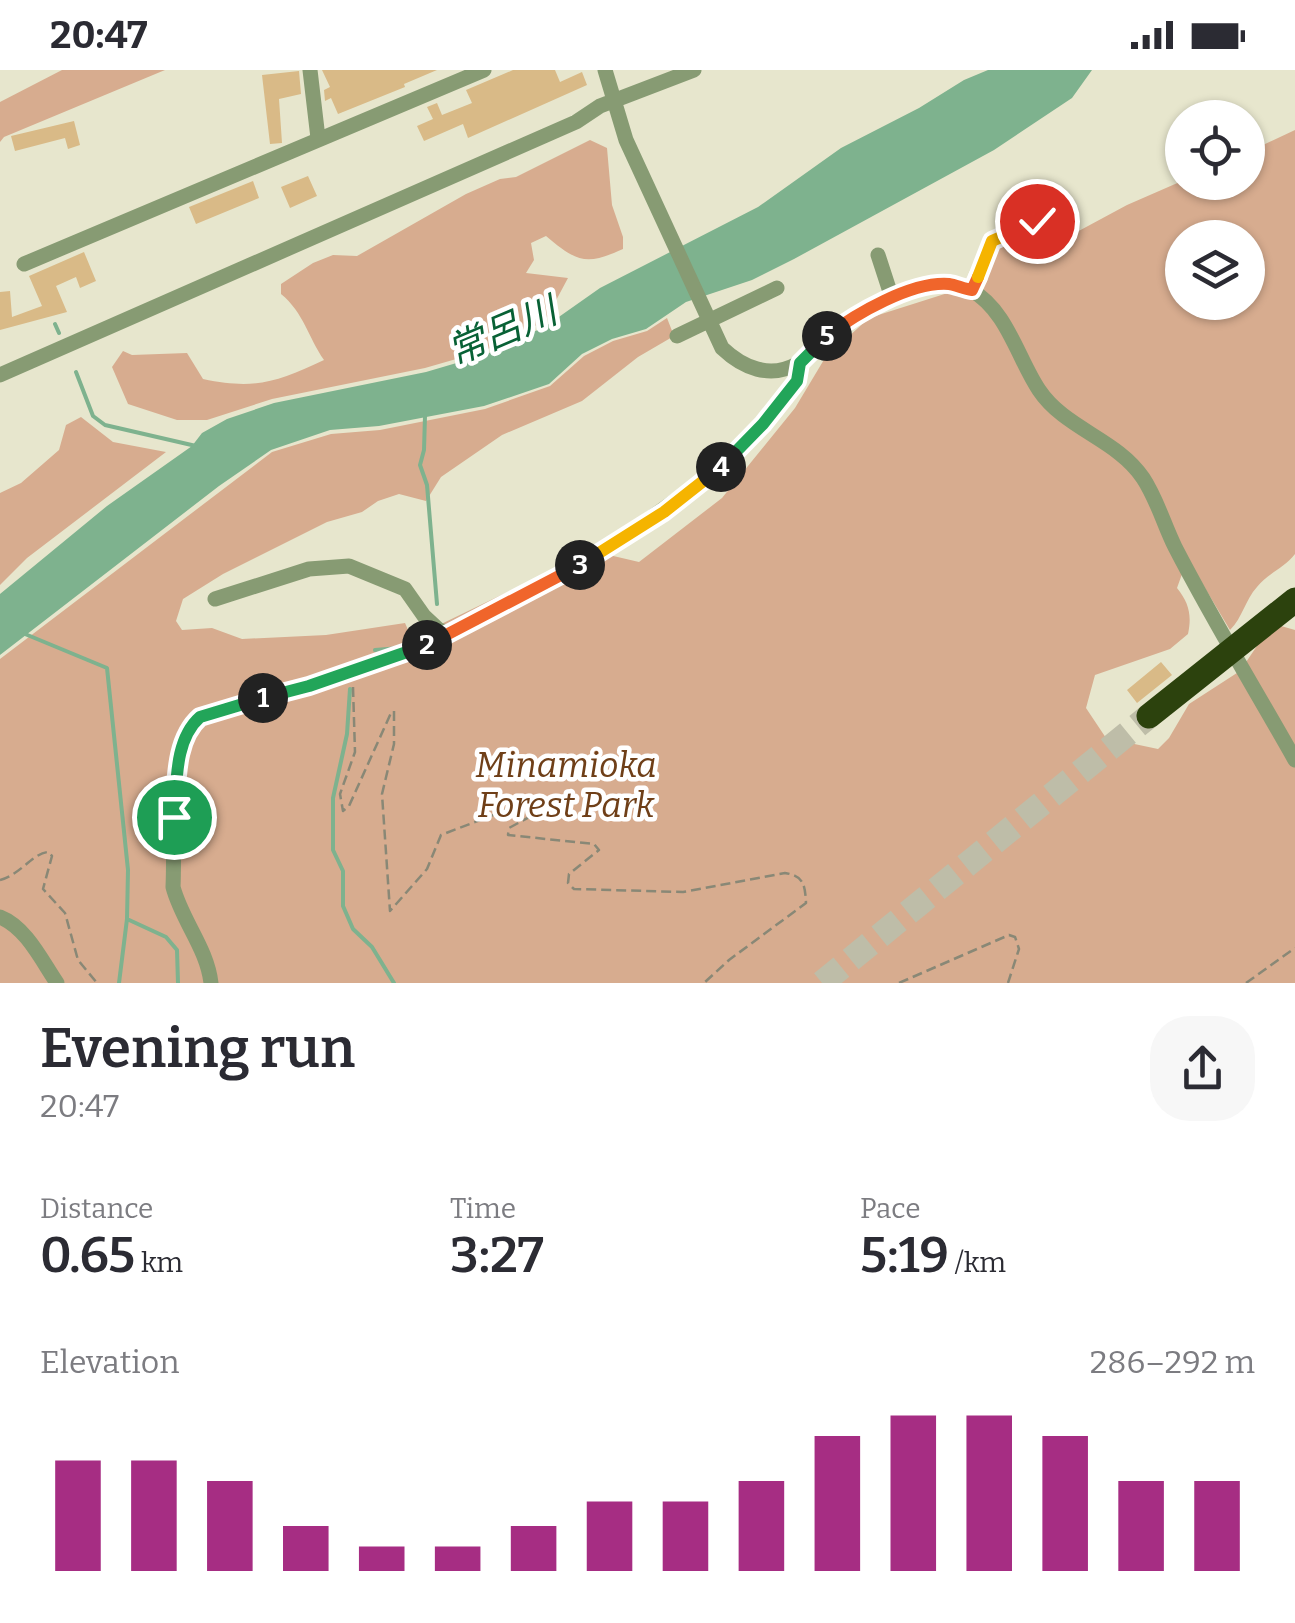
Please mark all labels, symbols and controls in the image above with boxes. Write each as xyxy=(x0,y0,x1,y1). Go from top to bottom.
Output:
text: 20:47 xyxy=(50,12,148,58)
map controls xyxy=(1165,100,1265,320)
button: locate xyxy=(1165,100,1265,200)
pin xyxy=(995,179,1080,264)
icon: check xyxy=(1010,194,1065,249)
button: layers xyxy=(1165,220,1265,320)
water label: 常呂川 xyxy=(441,286,567,374)
pin: 5 xyxy=(802,311,852,361)
text: 5 xyxy=(819,319,835,352)
pin: 4 xyxy=(696,442,746,492)
text: 4 xyxy=(712,450,730,483)
pin: 3 xyxy=(555,540,605,590)
text: 3 xyxy=(572,548,588,581)
pin: 2 xyxy=(402,620,452,670)
text: 2 xyxy=(419,628,435,661)
pin: 1 xyxy=(238,673,288,723)
text: 1 xyxy=(257,681,269,714)
park label: Minamioka Forest Park xyxy=(475,744,657,826)
pin xyxy=(132,775,217,860)
icon: arrive xyxy=(147,790,202,845)
text: Evening run xyxy=(40,1016,355,1082)
button: share xyxy=(1150,1016,1255,1121)
text: 20:47 xyxy=(40,1087,119,1125)
text: Distance xyxy=(40,1192,153,1225)
text: Time xyxy=(450,1192,516,1225)
text: Pace xyxy=(860,1192,920,1225)
text: 0.65 xyxy=(40,1225,135,1285)
text: 3:27 xyxy=(450,1225,544,1285)
text: 5:19 xyxy=(860,1225,949,1285)
text: km xyxy=(135,1246,183,1279)
text: /km xyxy=(949,1246,1006,1279)
text: Elevation xyxy=(40,1343,180,1381)
text: 286–292 m xyxy=(1090,1343,1255,1381)

